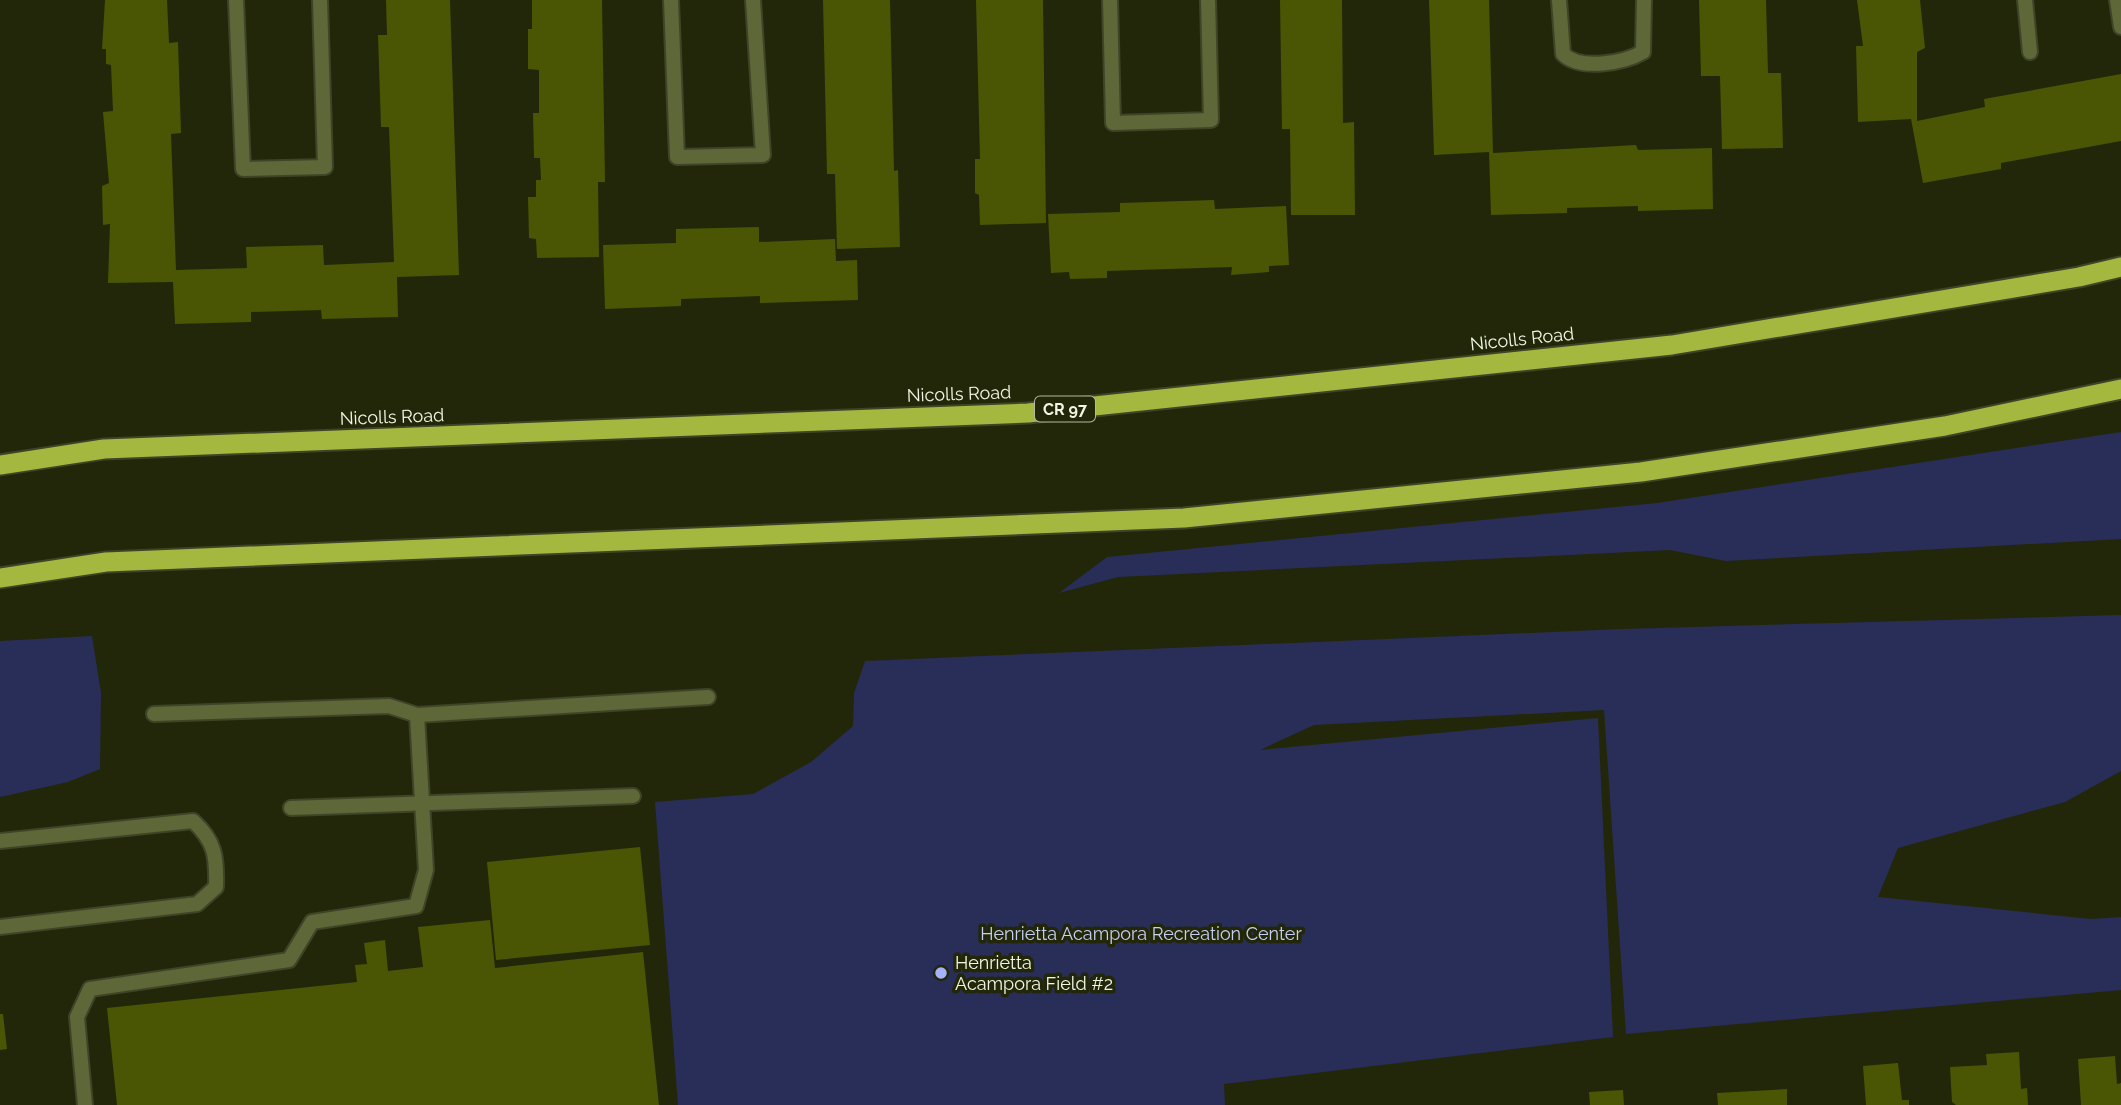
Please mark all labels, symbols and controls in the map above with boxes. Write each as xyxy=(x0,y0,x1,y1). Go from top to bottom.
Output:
street label: Nicolls Road xyxy=(1469,323,1575,354)
street label: Nicolls Road xyxy=(906,381,1012,406)
road number: CR 97 xyxy=(1035,396,1095,422)
street label: Nicolls Road xyxy=(339,404,445,429)
park label: Henrietta Acampora Recreation Center xyxy=(980,923,1302,944)
place label: Henrietta Acampora Field #2 xyxy=(955,952,1113,994)
marker: Henrietta Acampora Field #2 xyxy=(933,965,949,981)

